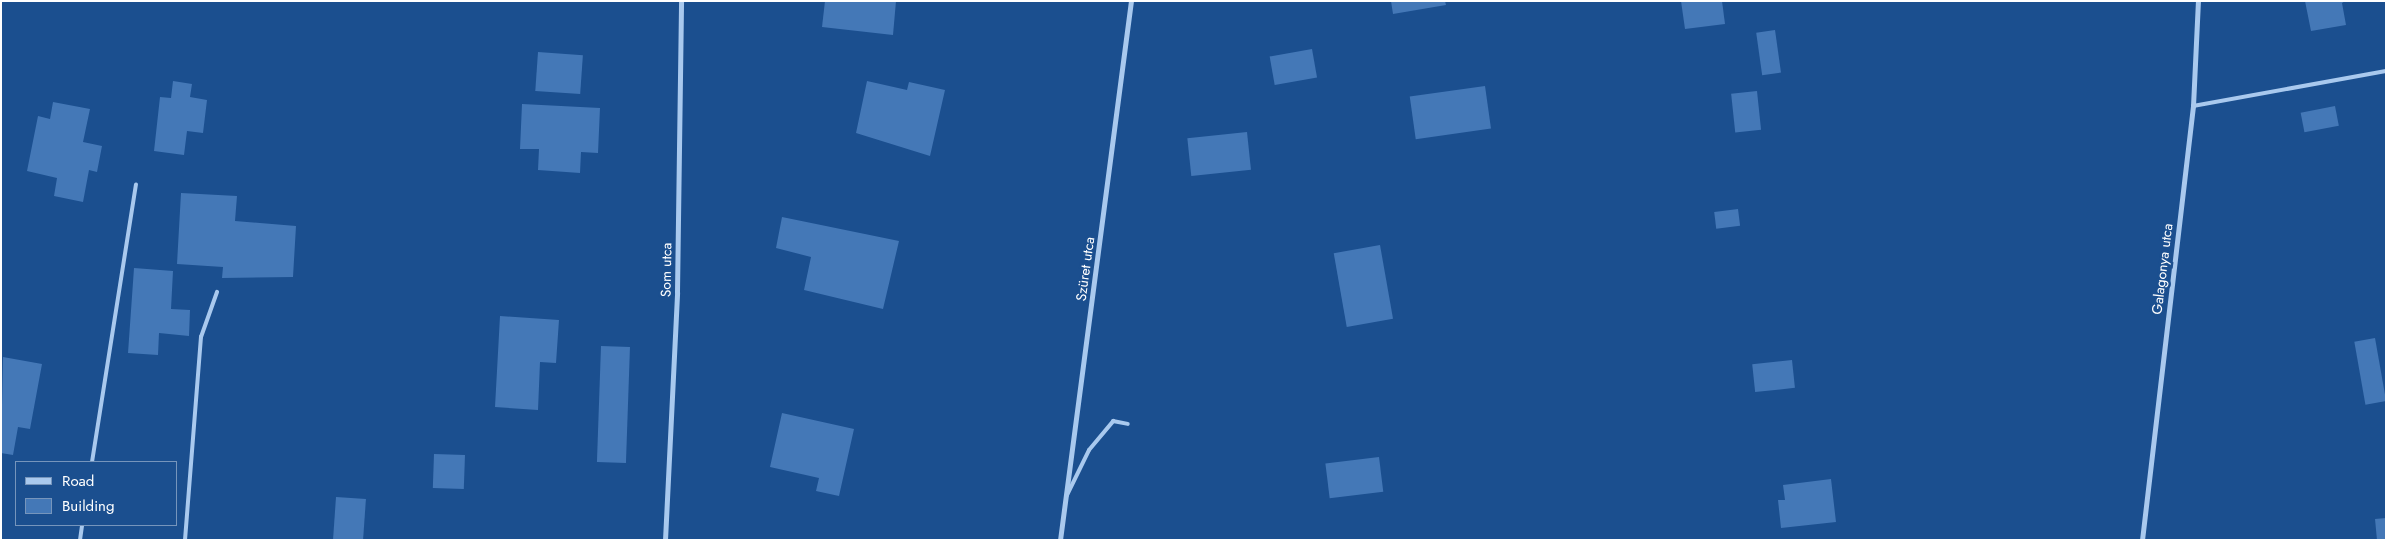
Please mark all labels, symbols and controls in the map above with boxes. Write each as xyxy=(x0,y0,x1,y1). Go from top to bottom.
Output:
street label: Galagonya utca xyxy=(2148,222,2176,316)
street label: Szüret utca xyxy=(1072,236,1098,302)
street label: Som utca xyxy=(657,243,675,297)
legend xyxy=(15,461,178,526)
text: Road xyxy=(62,470,94,492)
text: Building xyxy=(62,495,114,517)

